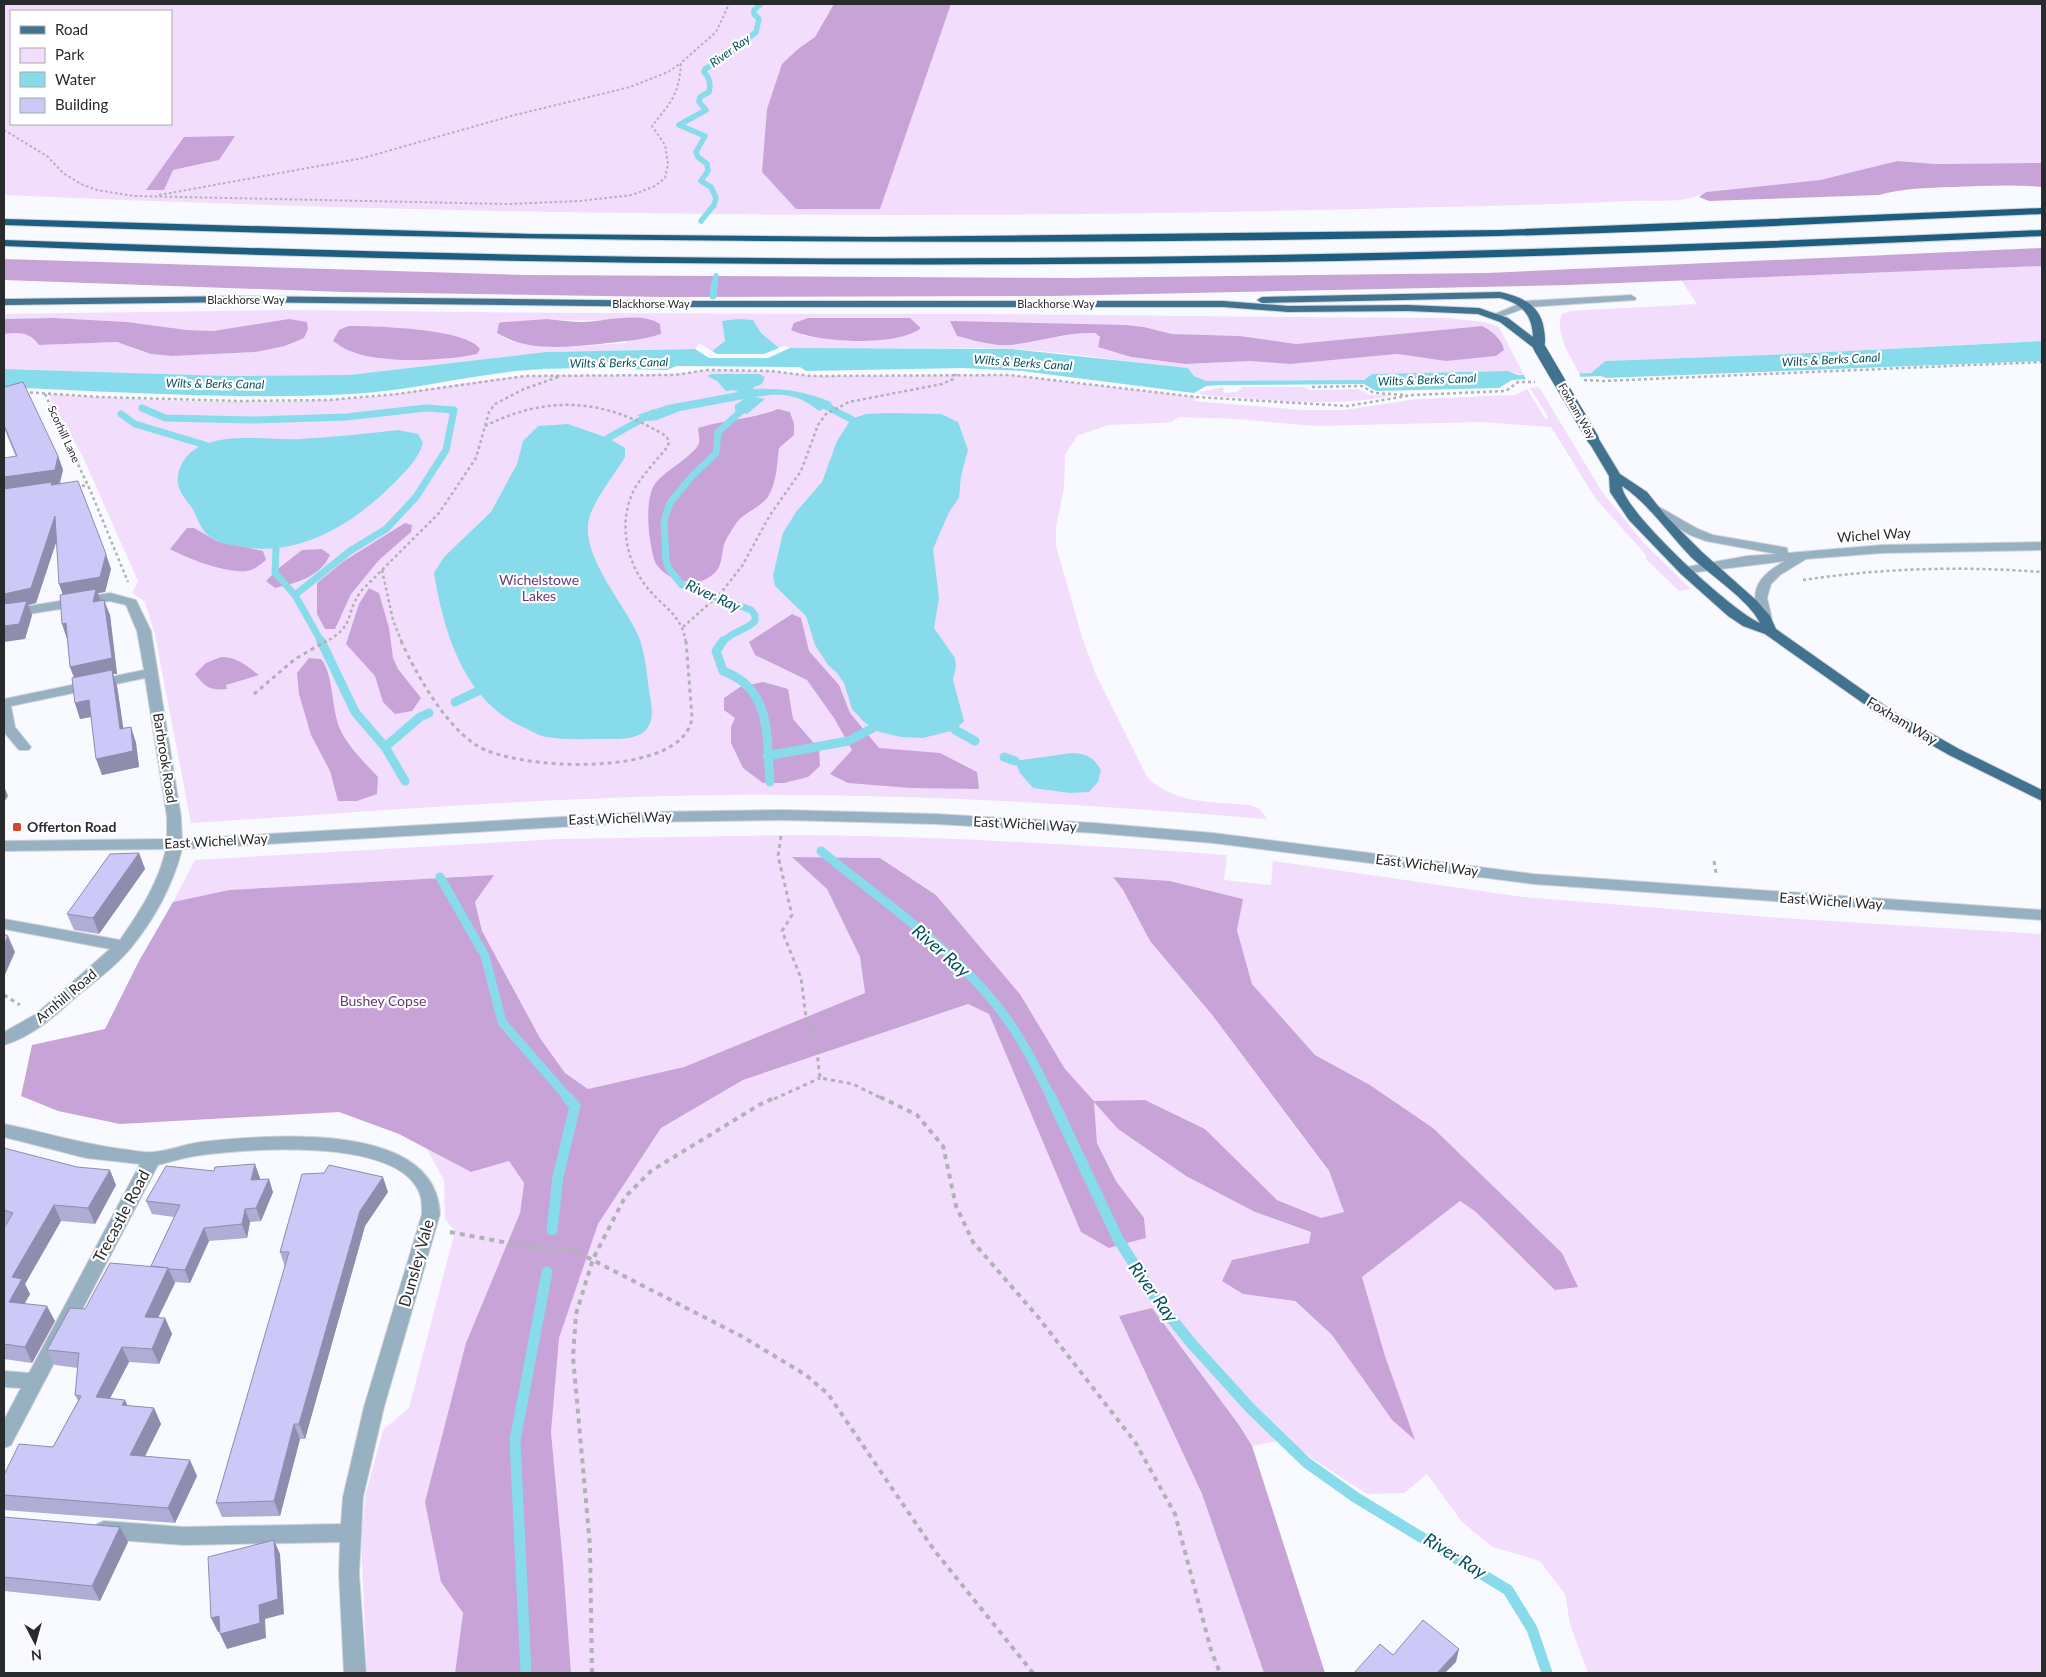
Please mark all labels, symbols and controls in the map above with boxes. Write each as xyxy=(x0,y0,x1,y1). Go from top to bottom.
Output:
legend xyxy=(10,10,172,125)
text: Road xyxy=(55,20,88,38)
water label: River Ray xyxy=(707,31,753,70)
text: Park xyxy=(55,45,85,63)
text: Water xyxy=(55,70,96,88)
text: Building xyxy=(55,95,108,113)
street label: Blackhorse Way xyxy=(207,293,285,306)
street label: Blackhorse Way xyxy=(612,297,690,310)
street label: Blackhorse Way xyxy=(1017,297,1095,310)
water label: Wilts & Berks Canal xyxy=(1781,349,1881,370)
water label: Wilts & Berks Canal xyxy=(973,352,1073,373)
water label: Wilts & Berks Canal xyxy=(570,354,669,371)
water label: Wilts & Berks Canal xyxy=(1378,370,1477,389)
water label: Wilts & Berks Canal xyxy=(166,375,265,392)
street label: Foxham Way xyxy=(1556,381,1599,441)
street label: Scorhill Lane xyxy=(46,403,83,464)
street label: Wichel Way xyxy=(1836,523,1912,546)
park label: Wichelstowe Lakes xyxy=(499,571,579,604)
water label: River Ray xyxy=(683,575,744,615)
street label: Foxham Way xyxy=(1864,693,1941,749)
street label: Barbrook Road xyxy=(150,712,181,804)
street label: East Wichel Way xyxy=(568,807,673,828)
street label: East Wichel Way xyxy=(973,812,1078,835)
place label: Offerton Road xyxy=(27,818,116,835)
marker: Offerton Road xyxy=(11,821,23,833)
street label: East Wichel Way xyxy=(164,829,269,852)
street label: East Wichel Way xyxy=(1375,850,1480,879)
street label: East Wichel Way xyxy=(1779,888,1884,913)
water label: River Ray xyxy=(908,919,975,982)
street label: Arnhill Road xyxy=(32,965,100,1026)
park label: Bushey Copse xyxy=(340,992,426,1009)
street label: Trecastle Road xyxy=(88,1166,153,1265)
street label: Dunsley Vale xyxy=(394,1217,437,1309)
water label: River Ray xyxy=(1124,1257,1183,1326)
water label: River Ray xyxy=(1420,1527,1491,1583)
north arrow xyxy=(10,1617,60,1667)
text: N xyxy=(30,1646,43,1664)

